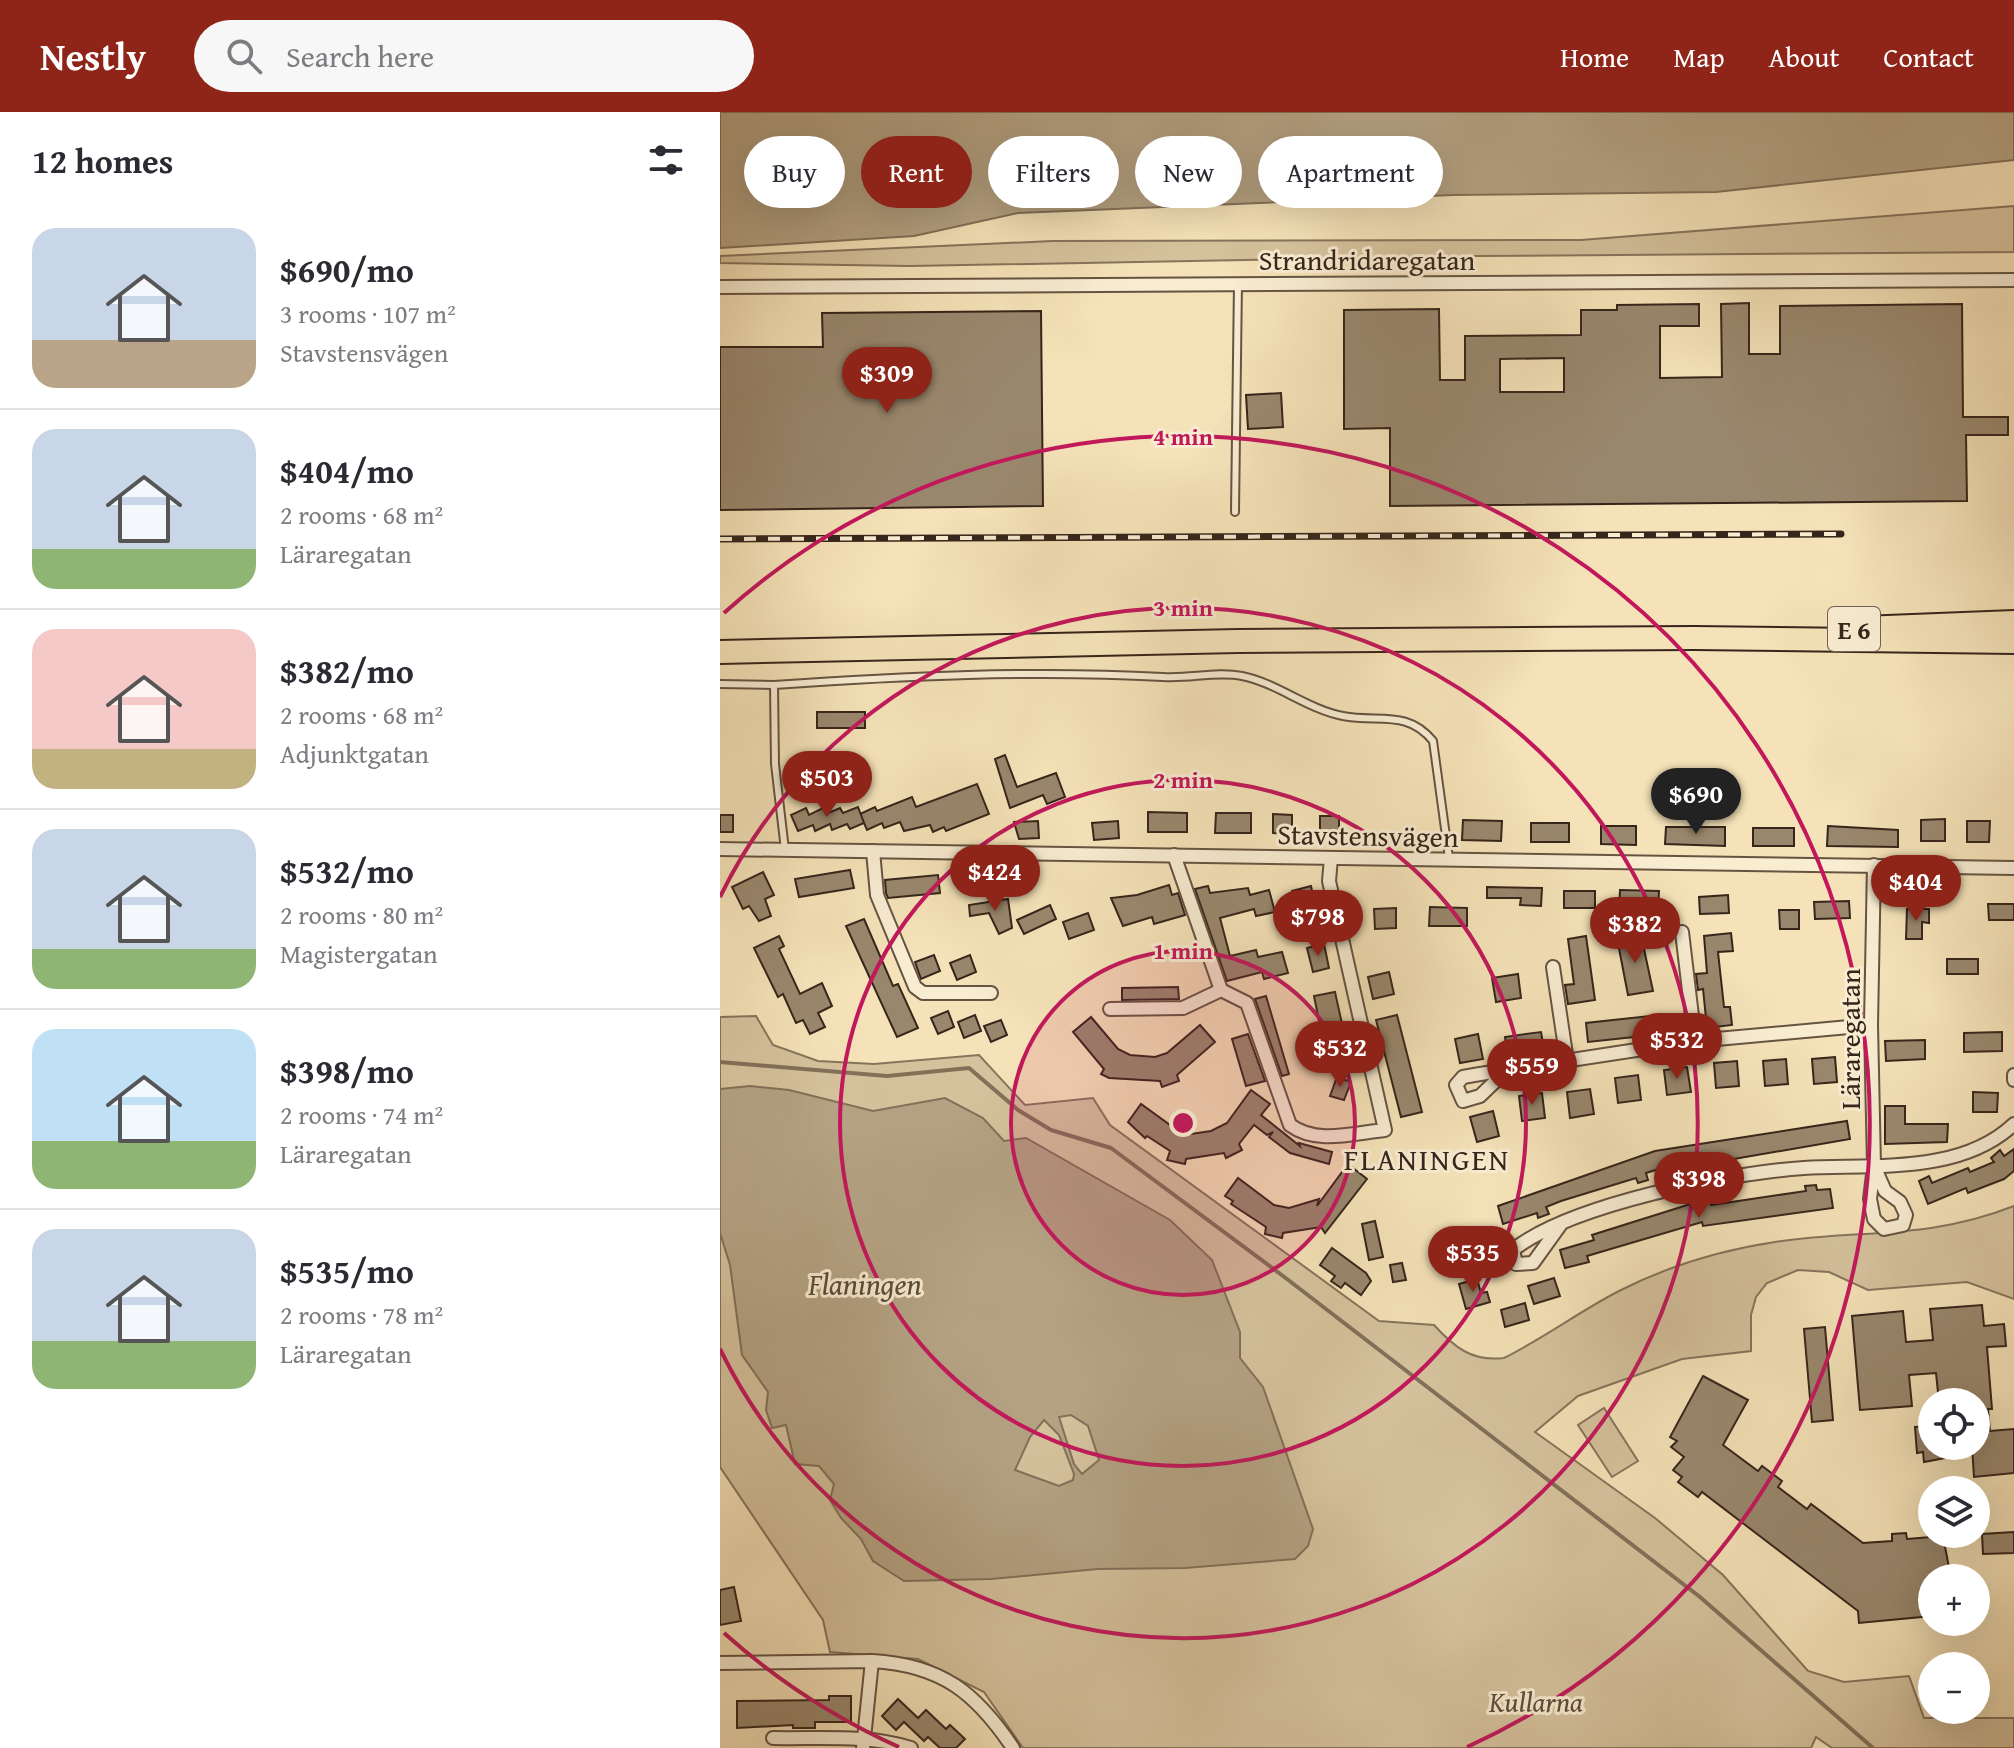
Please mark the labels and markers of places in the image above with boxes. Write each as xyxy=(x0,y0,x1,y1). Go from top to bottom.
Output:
pin: $309 xyxy=(840,347,934,415)
pin: $503 xyxy=(780,751,874,819)
pin: $690 xyxy=(1649,768,1743,836)
pin: $424 xyxy=(948,845,1042,913)
pin: $404 xyxy=(1869,855,1963,923)
pin: $798 xyxy=(1271,890,1365,958)
pin: $382 xyxy=(1588,897,1682,965)
pin: $532 xyxy=(1630,1013,1724,1081)
pin: $532 xyxy=(1293,1021,1387,1089)
pin: $559 xyxy=(1485,1039,1579,1107)
centre of rings xyxy=(1169,1109,1197,1137)
pin: $398 xyxy=(1652,1152,1746,1220)
pin: $535 xyxy=(1426,1226,1520,1294)

